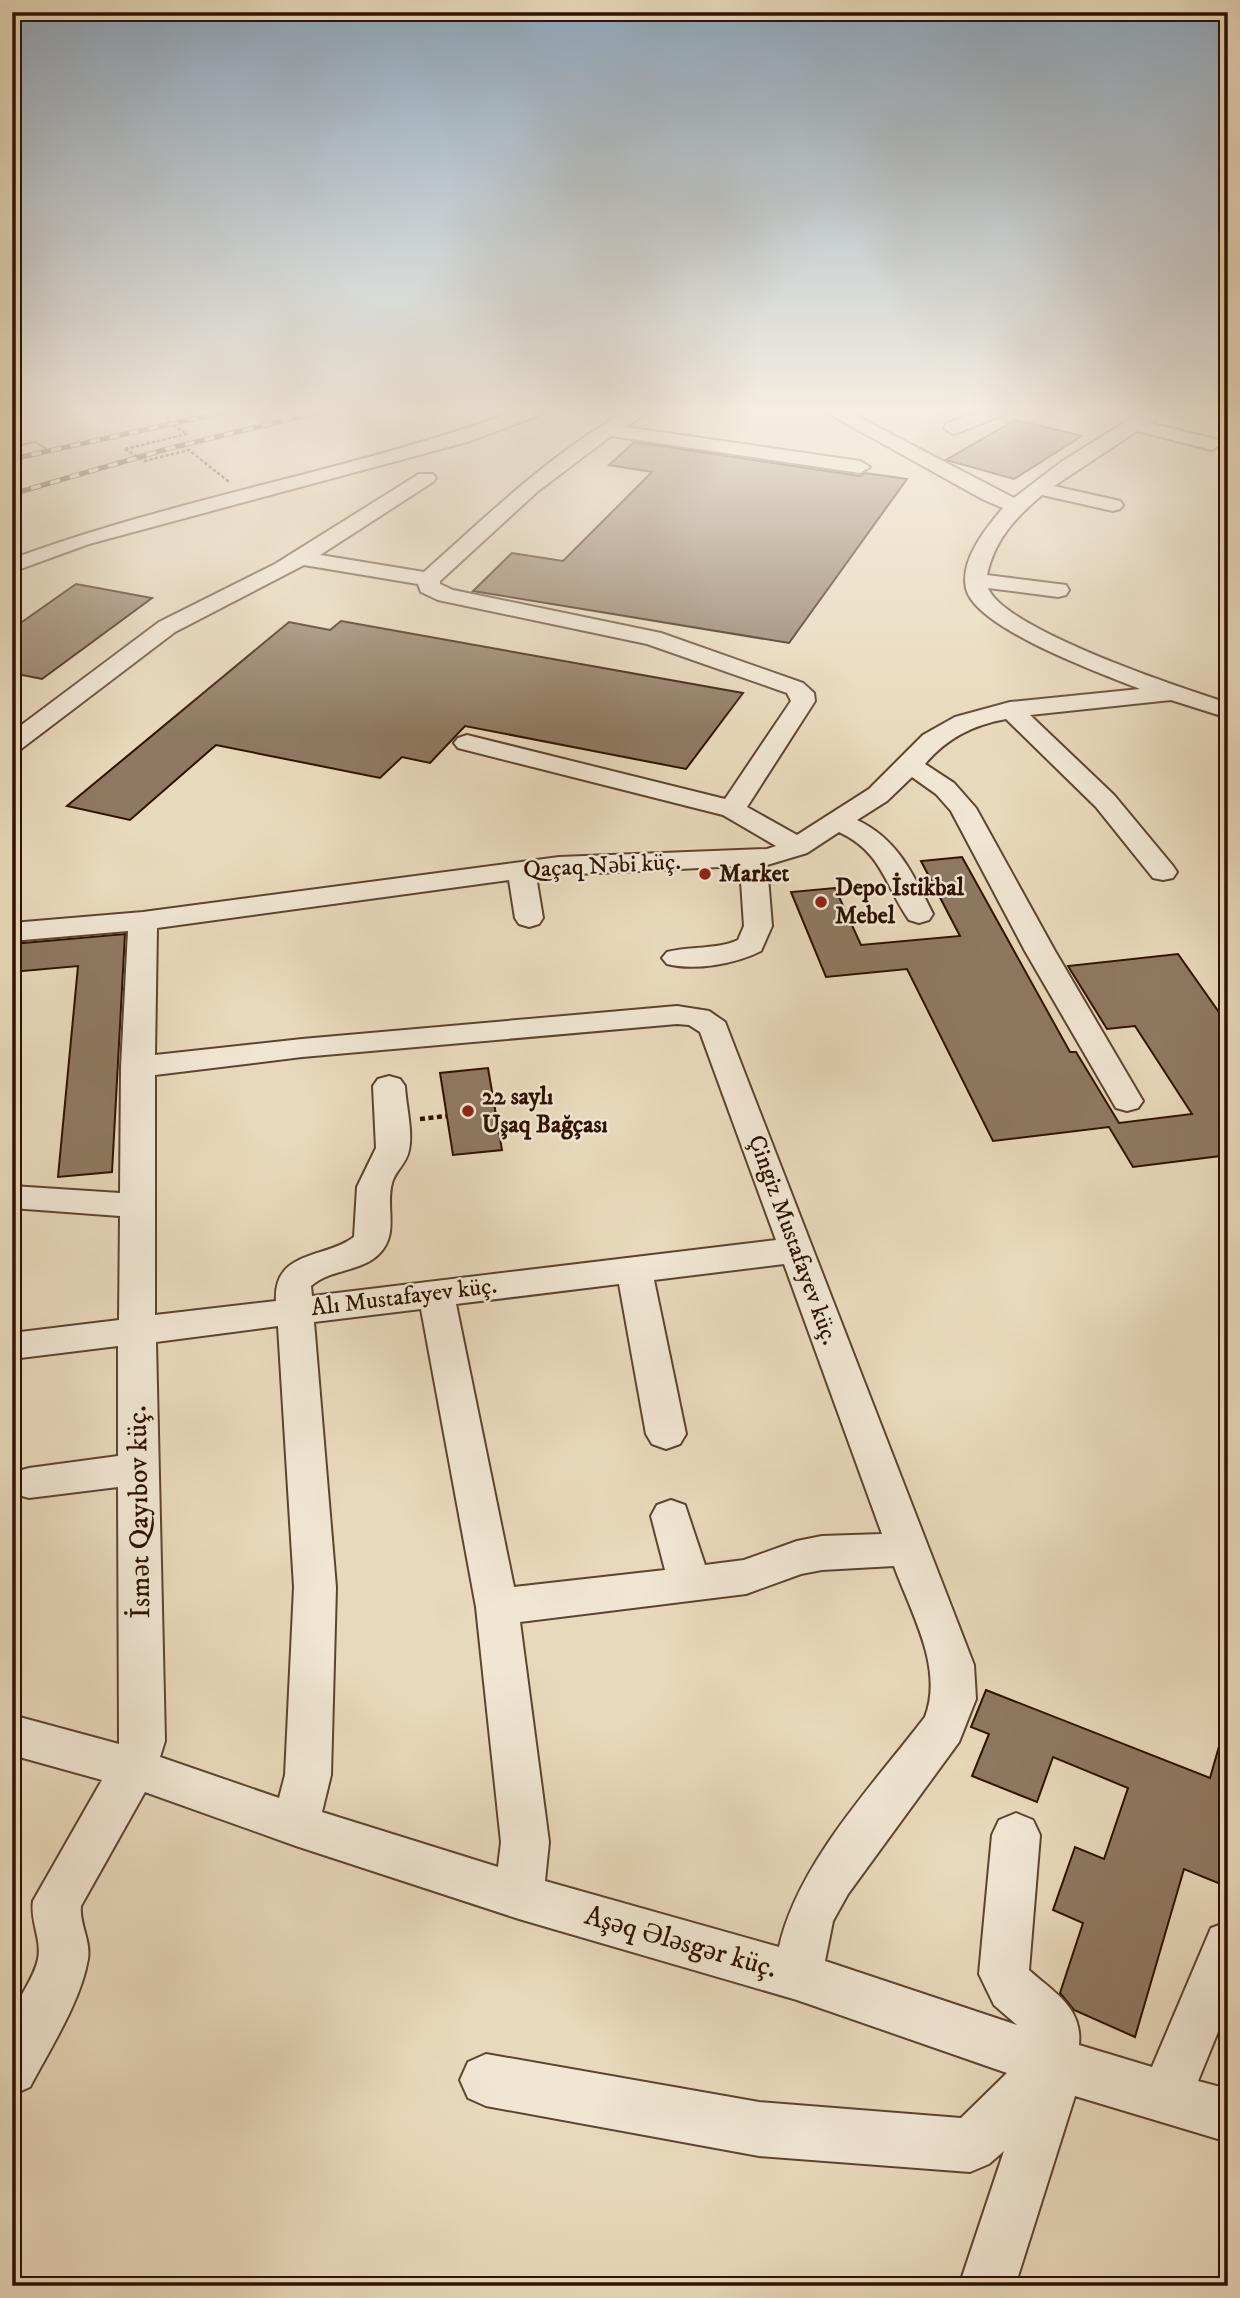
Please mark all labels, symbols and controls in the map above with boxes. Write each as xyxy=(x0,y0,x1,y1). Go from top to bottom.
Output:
street label: Qaçaq Nəbi küç. xyxy=(522,847,682,885)
place label: Market xyxy=(719,859,790,889)
marker: Market xyxy=(697,866,713,882)
place label: Depo İstikbal Mebel xyxy=(835,872,965,931)
marker: Depo İstikbal Mebel xyxy=(813,894,829,910)
place label: 22 saylı Uşaq Bağçası xyxy=(482,1082,608,1140)
marker: 22 saylı Uşaq Bağçası xyxy=(460,1103,476,1119)
street label: Çingiz Mustafayev küç. xyxy=(741,1131,845,1349)
street label: Alı Mustafayev küç. xyxy=(309,1271,499,1323)
street label: İsmət Qayıbov küç. xyxy=(120,1405,158,1619)
street label: Aşəq Ələsgər küç. xyxy=(581,1898,781,1986)

